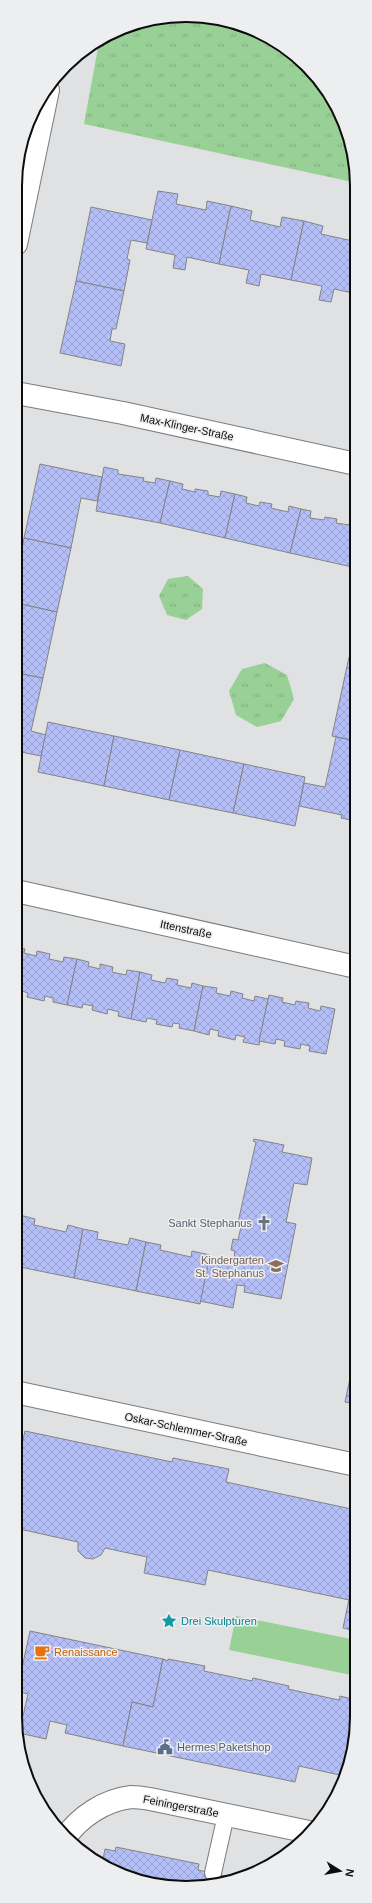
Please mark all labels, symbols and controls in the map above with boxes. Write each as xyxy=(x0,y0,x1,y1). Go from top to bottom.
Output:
street label: Max-Klinger-Straße xyxy=(139,411,235,443)
street label: Ittenstraße xyxy=(159,918,213,940)
church icon: Sankt Stephanus xyxy=(255,1214,273,1232)
place label: Sankt Stephanus xyxy=(168,1217,252,1229)
place label: Kindergarten St. Stephanus xyxy=(195,1254,264,1279)
school or university icon: Kindergarten St. Stephanus xyxy=(267,1257,285,1275)
street label: Oskar-Schlemmer-Straße xyxy=(123,1410,249,1448)
place icon: Drei Skulpturen xyxy=(160,1612,178,1630)
place label: Drei Skulpturen xyxy=(181,1615,257,1627)
cafe icon: Renaissance xyxy=(33,1643,51,1661)
place label: Renaissance xyxy=(54,1646,118,1658)
public building icon: Hermes Paketshop xyxy=(156,1738,174,1756)
place label: Hermes Paketshop xyxy=(177,1741,271,1753)
street label: Feiningerstraße xyxy=(142,1793,220,1819)
north arrow xyxy=(320,1851,360,1891)
text: N xyxy=(343,1868,356,1878)

